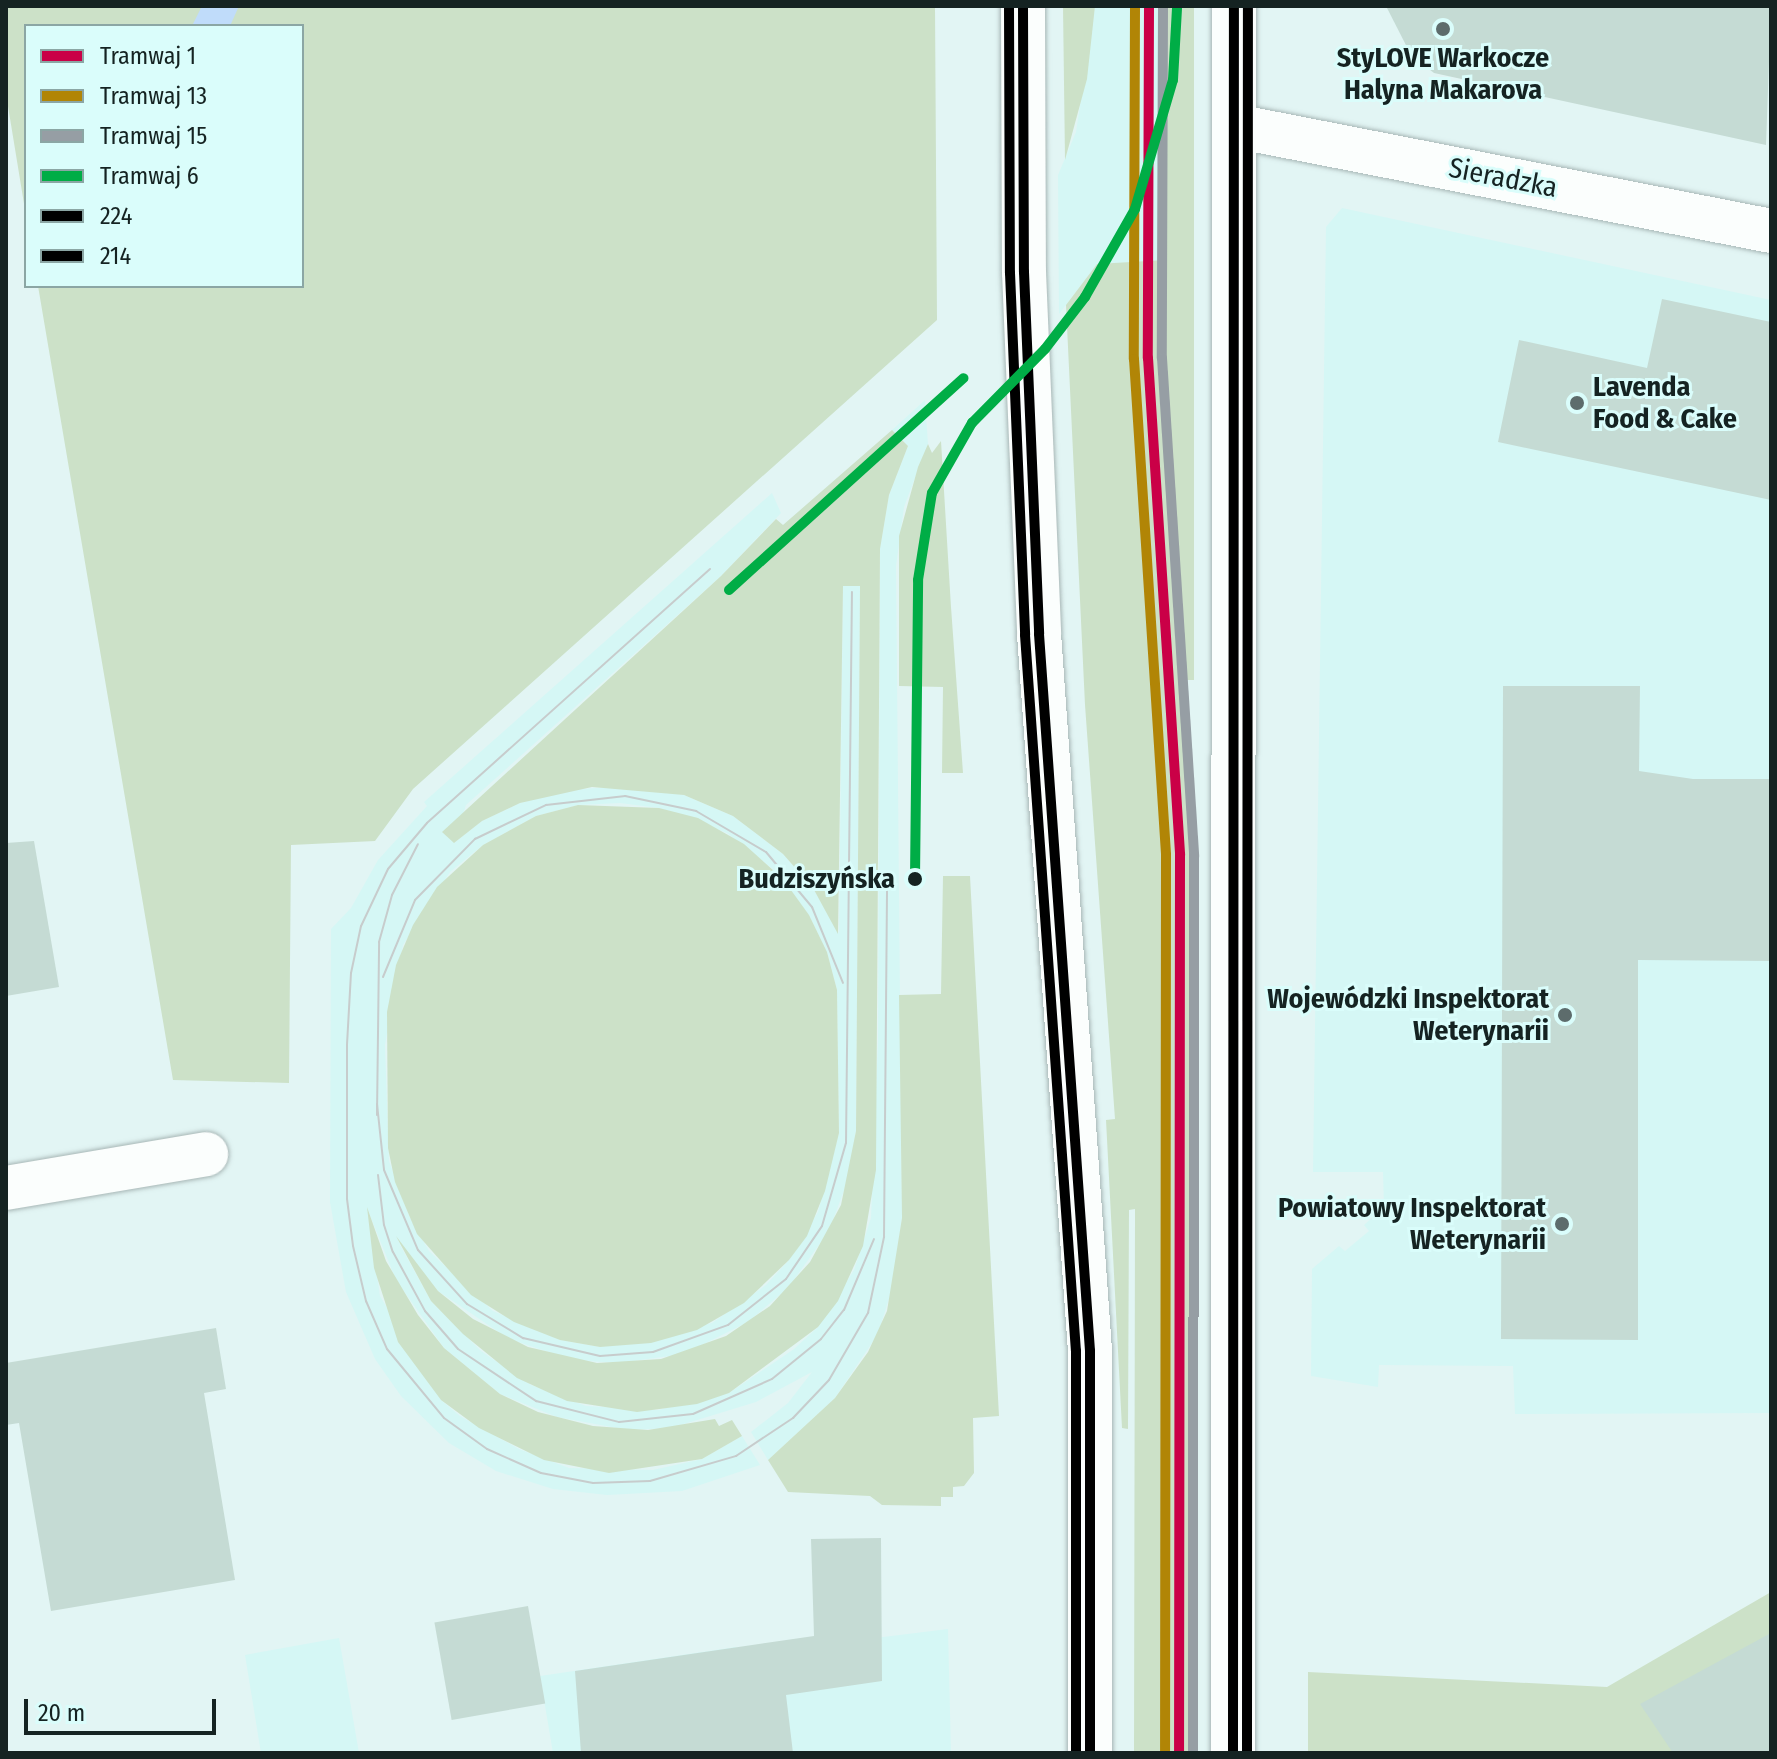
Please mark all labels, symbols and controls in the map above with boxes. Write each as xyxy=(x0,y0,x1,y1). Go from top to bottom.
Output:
marker: StyLOVE Warkocze Halyna Makarova xyxy=(1434,20,1452,38)
legend xyxy=(24,24,304,288)
place label: StyLOVE Warkocze Halyna Makarova xyxy=(1337,41,1549,107)
text: Tramwaj 1 xyxy=(100,42,196,70)
text: Tramwaj 13 xyxy=(100,82,207,110)
text: Tramwaj 15 xyxy=(100,122,207,150)
street label: Sieradzka xyxy=(1446,151,1560,205)
text: Tramwaj 6 xyxy=(100,162,199,190)
text: 224 xyxy=(100,202,132,230)
text: 214 xyxy=(100,242,131,270)
place label: Lavenda Food & Cake xyxy=(1593,370,1737,436)
marker: Lavenda Food & Cake xyxy=(1568,394,1586,412)
place label: Budziszyńska xyxy=(739,862,895,896)
marker: Budziszyńska xyxy=(902,866,928,892)
place label: Wojewódzki Inspektorat Weterynarii xyxy=(1267,982,1549,1048)
marker: Wojewódzki Inspektorat Weterynarii xyxy=(1556,1006,1574,1024)
place label: Powiatowy Inspektorat Weterynarii xyxy=(1278,1191,1546,1257)
marker: Powiatowy Inspektorat Weterynarii xyxy=(1553,1215,1571,1233)
scale bar xyxy=(28,1683,220,1733)
text: 20 m xyxy=(38,1699,85,1727)

